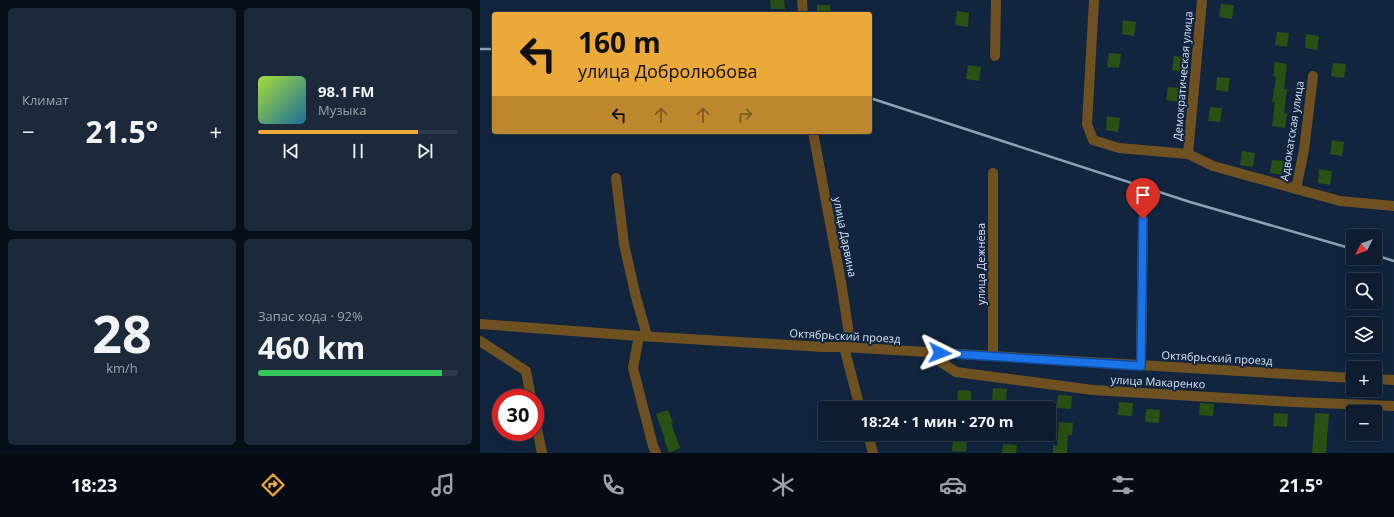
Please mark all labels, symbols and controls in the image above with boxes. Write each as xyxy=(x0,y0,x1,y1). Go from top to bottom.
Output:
street label: Демократическая улица xyxy=(1169,11,1196,141)
text: 160 m xyxy=(578,23,661,61)
icon: left xyxy=(512,28,564,80)
text: улица Добролюбова xyxy=(578,59,758,83)
street label: Адвокатская улица xyxy=(1276,80,1307,182)
text: 98.1 FM xyxy=(318,81,374,101)
text: Климат xyxy=(22,91,69,109)
text: Музыка xyxy=(318,101,366,119)
icon: left xyxy=(608,104,630,126)
icon: ahead xyxy=(650,104,672,126)
icon: ahead xyxy=(692,104,714,126)
icon: right xyxy=(734,104,756,126)
text: 21.5° xyxy=(86,111,158,152)
text: − xyxy=(22,116,35,146)
text: + xyxy=(209,116,222,146)
icon: previous xyxy=(280,140,302,162)
icon: pause xyxy=(347,140,369,162)
icon: next xyxy=(414,140,436,162)
pin xyxy=(1126,178,1160,219)
icon: arrive xyxy=(1132,184,1154,206)
street label: улица Дарвина xyxy=(830,196,861,278)
street label: улица Дежнёва xyxy=(973,223,988,305)
north arrow xyxy=(1346,229,1382,265)
map controls xyxy=(1346,229,1382,441)
button: search xyxy=(1346,273,1382,309)
text: 28 xyxy=(92,297,152,368)
text: Запас хода · 92% xyxy=(258,307,363,325)
button: layers xyxy=(1346,317,1382,353)
street label: Октябрьский проезд xyxy=(789,325,902,346)
text: 460 km xyxy=(258,327,365,368)
position arrow xyxy=(919,332,961,374)
street label: Октябрьский проезд xyxy=(1161,347,1274,368)
text: km/h xyxy=(106,359,138,377)
button: + xyxy=(1346,361,1382,397)
street label: улица Макаренко xyxy=(1110,372,1206,391)
speed limit sign: 30 xyxy=(492,389,544,441)
button: − xyxy=(1346,405,1382,441)
text: 18:24 · 1 мин · 270 m xyxy=(861,411,1013,431)
icon: directions xyxy=(259,471,287,499)
icon: music xyxy=(429,471,457,499)
icon: phone xyxy=(599,471,627,499)
icon: climate xyxy=(769,471,797,499)
icon: car xyxy=(939,471,967,499)
icon: filters xyxy=(1109,471,1137,499)
text: 18:23 xyxy=(71,473,117,497)
text: 21.5° xyxy=(1279,473,1323,497)

